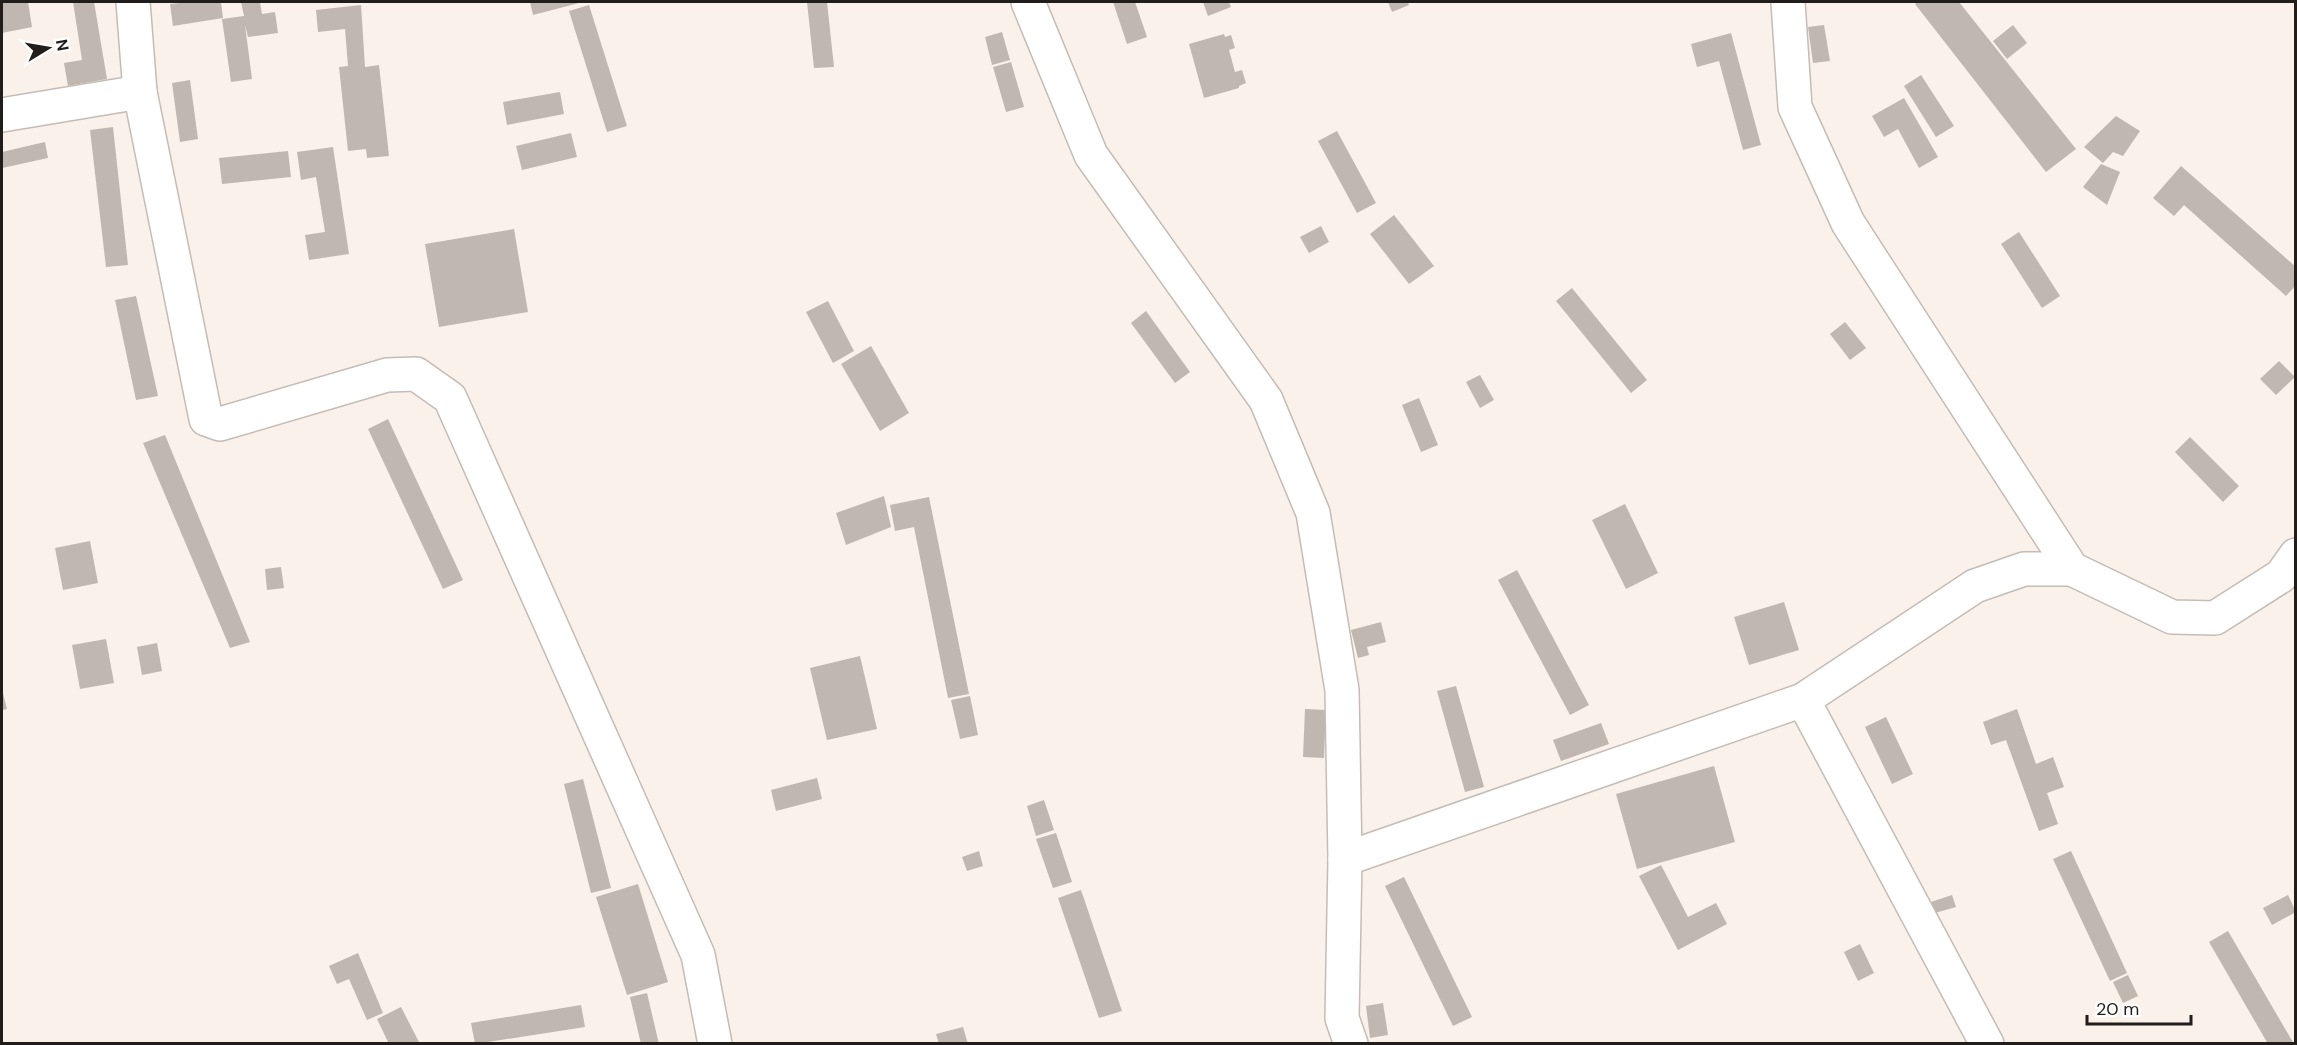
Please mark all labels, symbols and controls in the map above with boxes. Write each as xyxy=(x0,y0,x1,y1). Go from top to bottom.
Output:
north arrow xyxy=(18,18,78,78)
text: N xyxy=(51,38,74,53)
scale bar xyxy=(2087,988,2190,1026)
text: 20 m xyxy=(2096,997,2139,1021)

